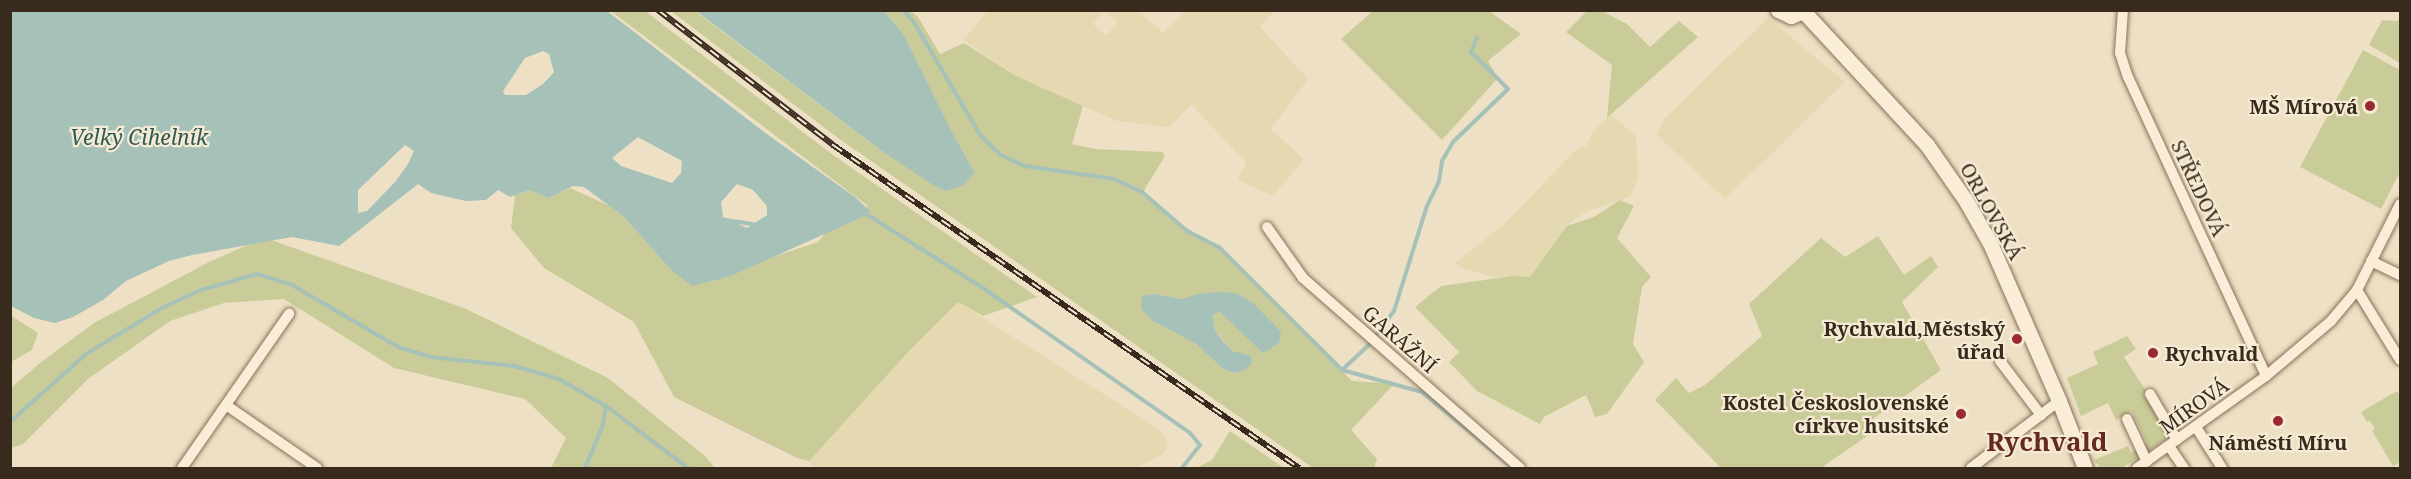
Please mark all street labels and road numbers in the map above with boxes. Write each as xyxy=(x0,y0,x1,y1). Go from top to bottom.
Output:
street label: STŘEDOVÁ xyxy=(2166,136,2232,240)
street label: ORLOVSKÁ xyxy=(1955,158,2029,264)
street label: GARÁŽNÍ xyxy=(1358,300,1442,378)
street label: MÍROVÁ xyxy=(2155,373,2233,439)

